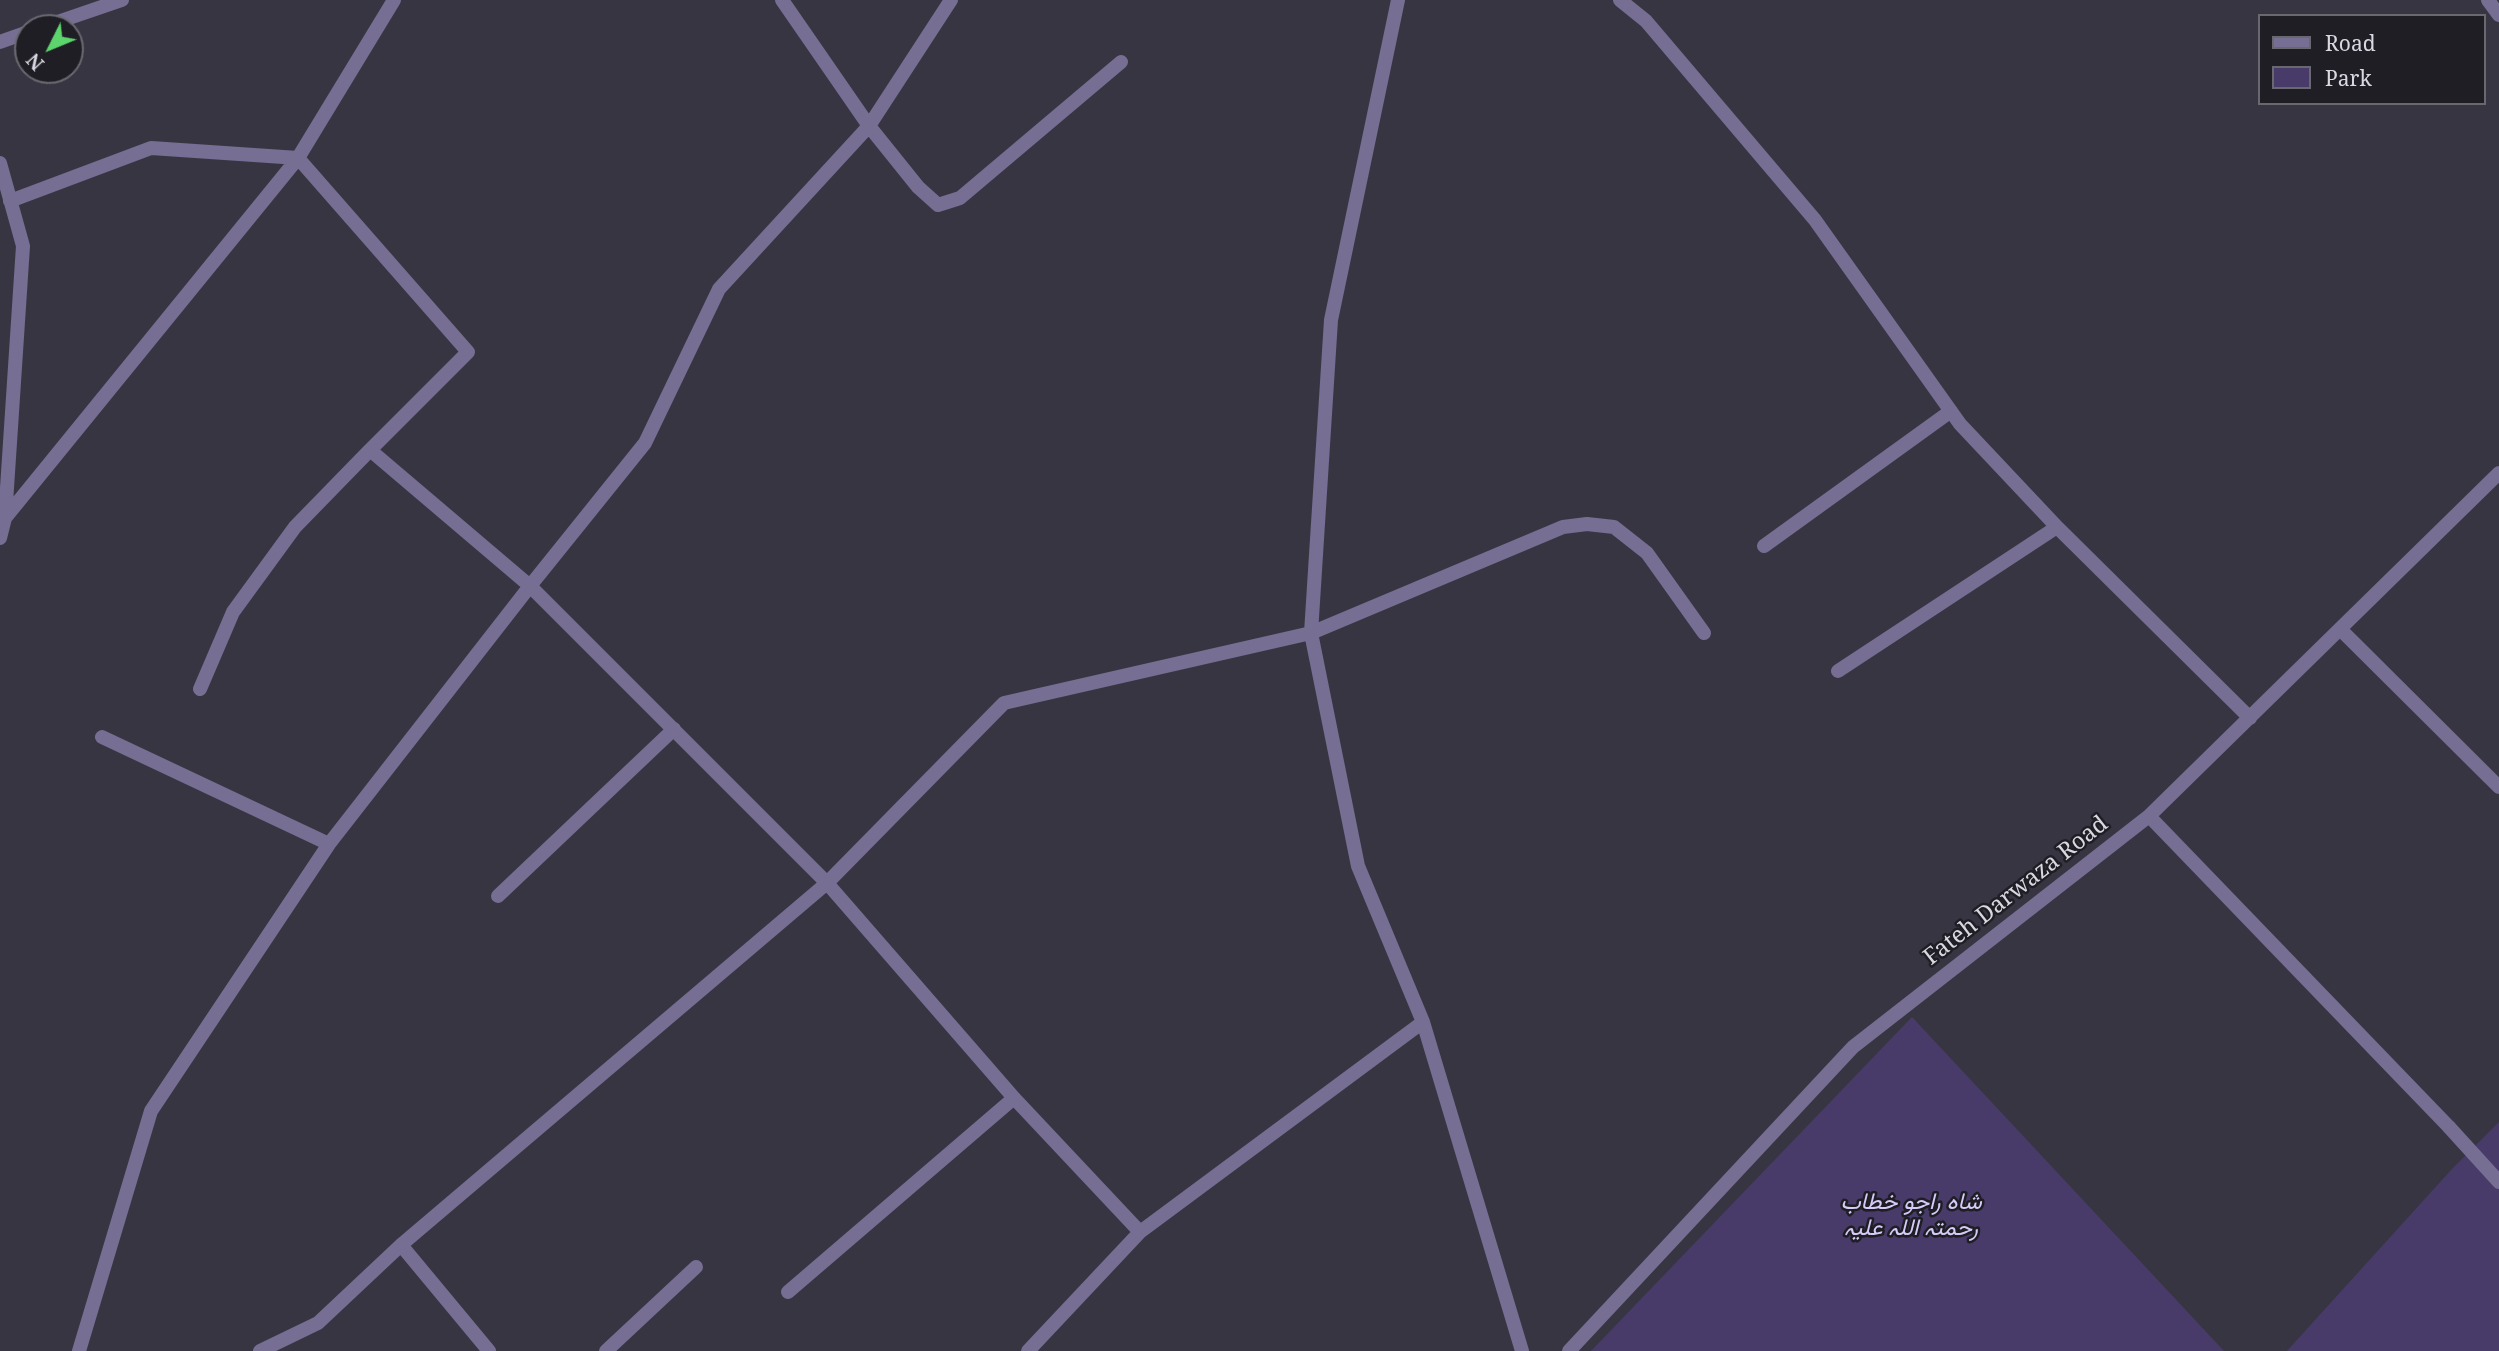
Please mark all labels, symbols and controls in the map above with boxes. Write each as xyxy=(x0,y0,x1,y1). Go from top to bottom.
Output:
north arrow xyxy=(14,14,84,84)
legend xyxy=(2258,14,2485,105)
text: Road xyxy=(2325,29,2376,57)
text: N xyxy=(20,48,50,76)
text: Park xyxy=(2325,64,2372,92)
street label: Fateh Darwaza Road xyxy=(1918,811,2114,971)
park label: شاہ راجو خطاب رحمتہ اللہ علیہ xyxy=(1840,1188,1982,1242)

